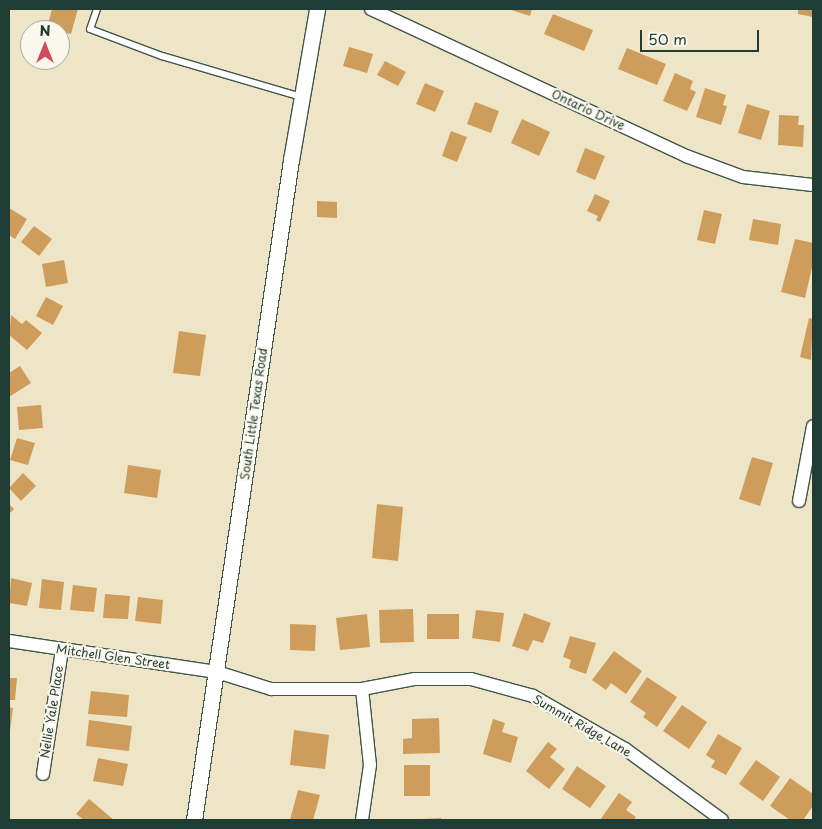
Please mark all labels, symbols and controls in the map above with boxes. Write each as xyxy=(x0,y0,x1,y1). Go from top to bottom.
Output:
north arrow xyxy=(20,20,70,70)
text: N xyxy=(39,20,51,41)
scale bar xyxy=(642,20,761,52)
text: 50 m xyxy=(648,27,687,50)
street label: Ontario Drive xyxy=(549,87,627,133)
street label: South Little Texas Road xyxy=(237,346,271,482)
street label: Mitchell Glen Street xyxy=(54,642,172,672)
street label: Nellie Yale Place xyxy=(38,665,66,759)
street label: Summit Ridge Lane xyxy=(530,692,634,760)

